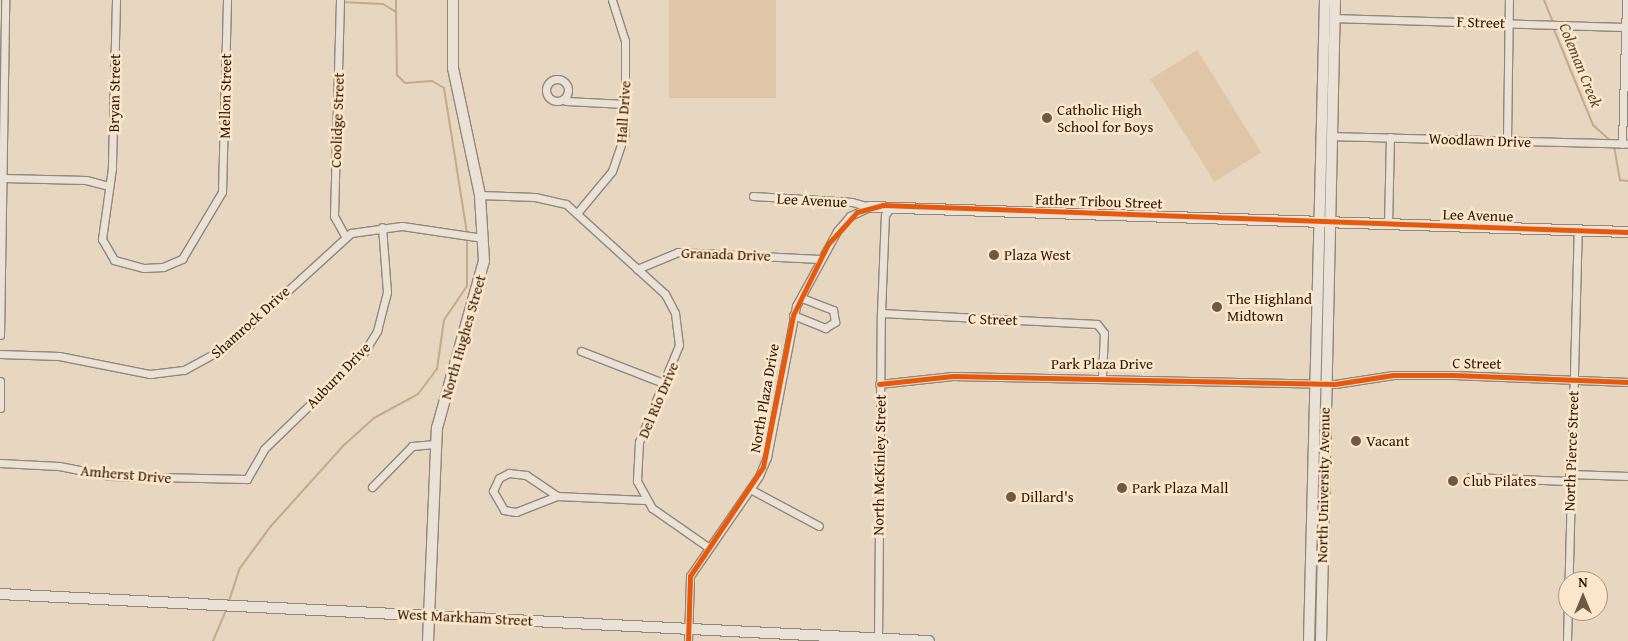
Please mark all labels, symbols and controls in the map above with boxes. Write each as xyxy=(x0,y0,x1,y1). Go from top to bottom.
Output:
street label: F Street xyxy=(1456,12,1506,32)
water label: Coleman Creek xyxy=(1555,20,1607,110)
street label: Mellon Street xyxy=(215,53,235,139)
street label: Bryan Street xyxy=(104,54,124,132)
street label: Coolidge Street xyxy=(326,72,348,168)
street label: Hall Drive xyxy=(612,80,634,144)
place label: Catholic High School for Boys xyxy=(1057,100,1154,135)
marker: Catholic High School for Boys xyxy=(1041,112,1053,124)
street label: Woodlawn Drive xyxy=(1428,129,1532,151)
street label: Lee Avenue xyxy=(776,189,848,211)
street label: Father Tribou Street xyxy=(1035,190,1163,212)
street label: Lee Avenue xyxy=(1442,205,1514,225)
street label: Granada Drive xyxy=(681,243,771,265)
place label: Plaza West xyxy=(1004,246,1071,264)
marker: Plaza West xyxy=(988,249,1000,261)
street label: North Hughes Street xyxy=(437,273,489,401)
street label: Shamrock Drive xyxy=(207,282,293,362)
place label: The Highland Midtown xyxy=(1227,289,1312,324)
marker: The Highland Midtown xyxy=(1211,301,1223,313)
street label: C Street xyxy=(968,309,1018,329)
street label: Auburn Drive xyxy=(302,338,374,412)
street label: North Plaza Drive xyxy=(746,342,782,454)
street label: C Street xyxy=(1452,354,1502,372)
street label: Park Plaza Drive xyxy=(1051,355,1153,373)
street label: Del Rio Drive xyxy=(634,359,682,441)
street label: North Pierce Street xyxy=(1560,390,1582,512)
street label: North McKinley Street xyxy=(869,394,889,536)
street label: North University Avenue xyxy=(1313,407,1333,563)
place label: Vacant xyxy=(1366,432,1409,450)
marker: Vacant xyxy=(1350,435,1362,447)
street label: Amherst Drive xyxy=(80,461,172,487)
place label: Club Pilates xyxy=(1463,472,1536,490)
marker: Club Pilates xyxy=(1447,475,1459,487)
place label: Park Plaza Mall xyxy=(1132,479,1228,497)
marker: Park Plaza Mall xyxy=(1116,482,1128,494)
place label: Dillard's xyxy=(1021,488,1074,506)
marker: Dillard's xyxy=(1005,491,1017,503)
north arrow xyxy=(1558,571,1608,621)
text: N xyxy=(1578,572,1588,592)
street label: West Markham Street xyxy=(397,604,533,630)

